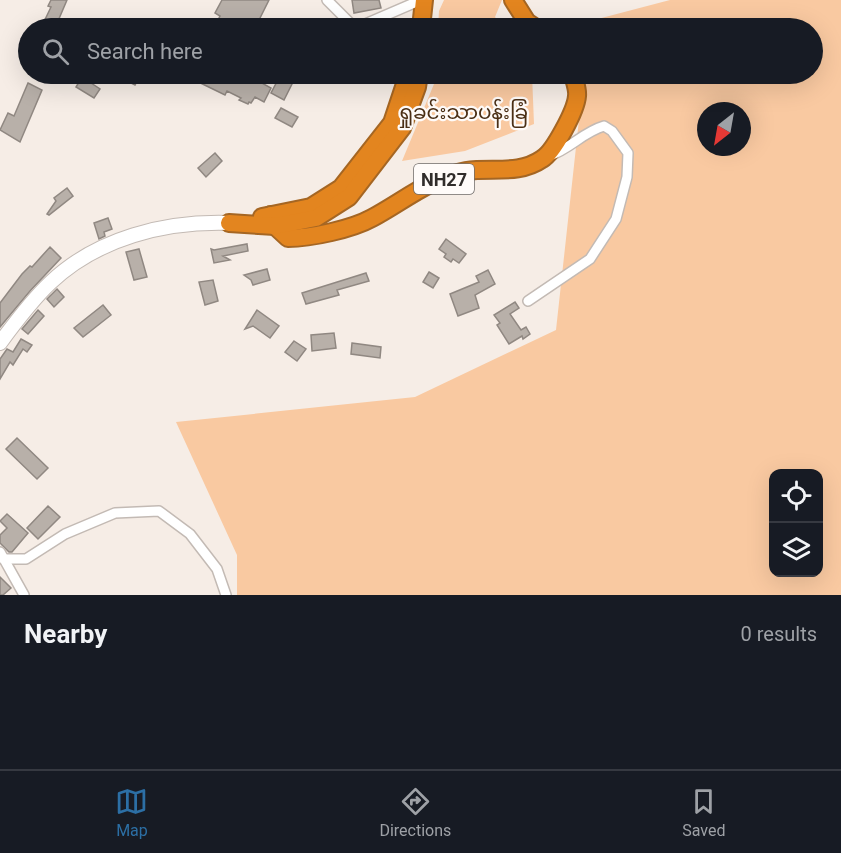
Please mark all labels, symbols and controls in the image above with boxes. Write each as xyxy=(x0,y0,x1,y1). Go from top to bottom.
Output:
search box xyxy=(18,18,823,84)
icon: search xyxy=(39,35,72,68)
text: Search here xyxy=(87,39,203,64)
park label: ရှုခင်းသာပန်းခြံ xyxy=(398,98,528,128)
north arrow xyxy=(697,102,751,156)
road number: NH27 xyxy=(414,164,474,194)
map controls xyxy=(769,469,823,577)
button: locate xyxy=(769,469,823,523)
button: layers xyxy=(769,523,823,577)
text: Nearby xyxy=(24,619,107,649)
text: 0 results xyxy=(741,622,817,646)
tab: Map xyxy=(115,785,148,840)
tab: Directions xyxy=(379,785,451,840)
tab: Saved xyxy=(682,785,726,840)

